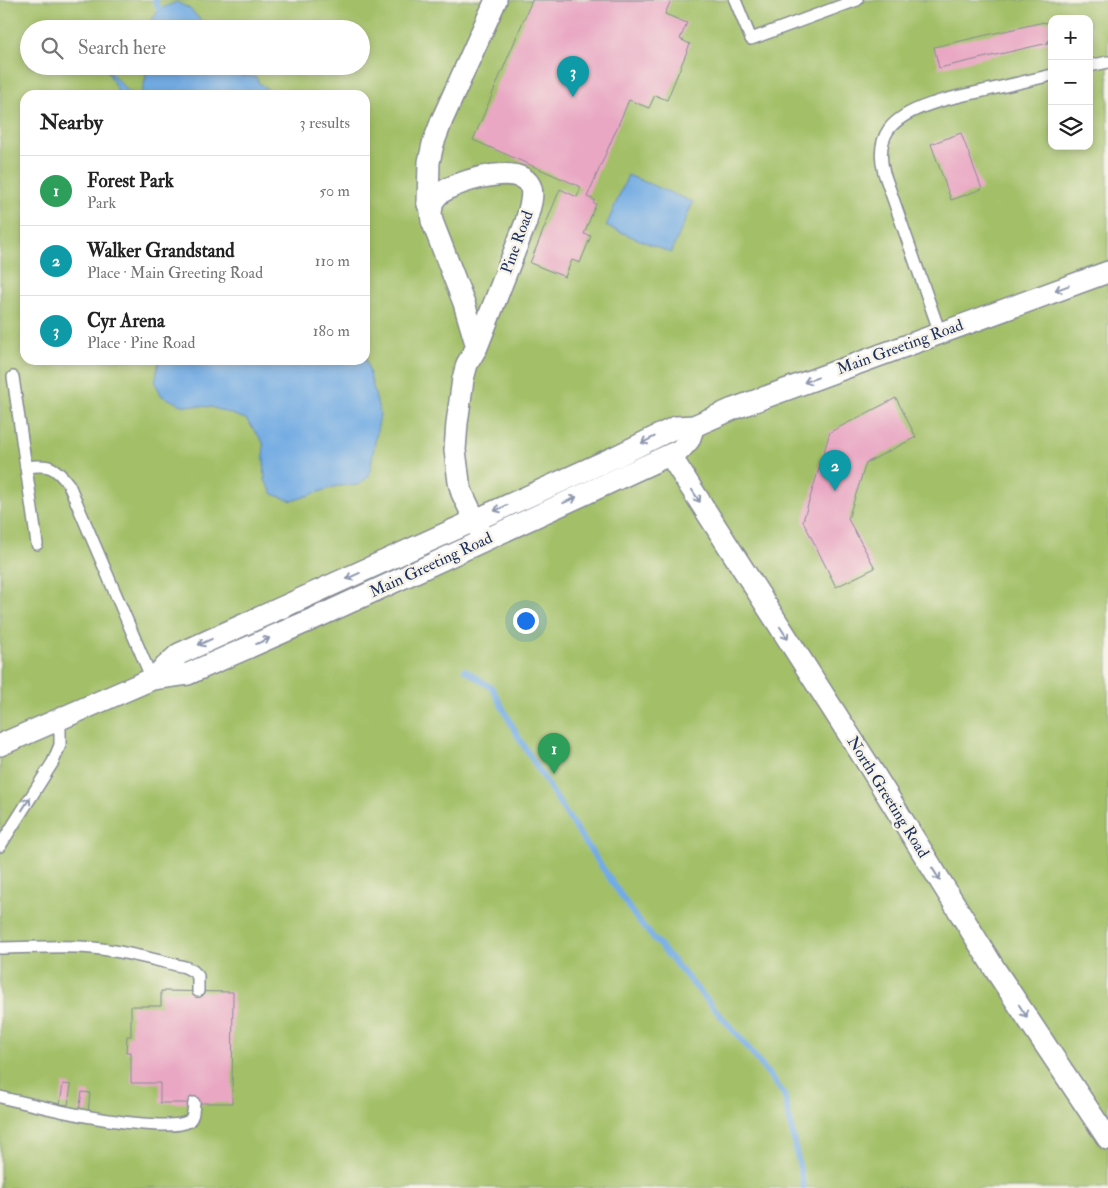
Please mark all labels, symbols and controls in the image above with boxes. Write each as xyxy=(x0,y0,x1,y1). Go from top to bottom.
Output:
map controls xyxy=(1048,15,1093,150)
button: + xyxy=(1048,15,1093,60)
search box xyxy=(20,20,370,75)
icon: search xyxy=(38,34,66,62)
text: Search here xyxy=(78,36,166,60)
pin: 3 xyxy=(557,56,589,97)
button: − xyxy=(1048,60,1093,105)
button: layers xyxy=(1048,105,1093,150)
text: Nearby xyxy=(40,109,103,136)
text: 3 results xyxy=(299,113,350,133)
text: Forest Park xyxy=(87,169,174,193)
text: 1 xyxy=(53,181,59,201)
text: 50 m xyxy=(319,181,350,201)
text: Park xyxy=(87,193,116,213)
street label: Pine Road xyxy=(496,208,538,276)
text: Walker Grandstand xyxy=(87,239,235,263)
text: 2 xyxy=(52,251,60,271)
text: 110 m xyxy=(315,251,350,271)
text: Place · Main Greeting Road xyxy=(87,263,263,283)
one-way arrow xyxy=(1055,284,1070,293)
text: Cyr Arena xyxy=(87,309,165,333)
street label: Main Greeting Road xyxy=(834,315,966,379)
text: 3 xyxy=(53,321,59,341)
text: 180 m xyxy=(313,321,350,341)
text: Place · Pine Road xyxy=(87,333,195,353)
one-way arrow xyxy=(804,376,819,385)
one-way arrow xyxy=(641,436,656,445)
pin: 2 xyxy=(819,450,851,491)
one-way arrow xyxy=(691,489,701,503)
one-way arrow xyxy=(563,495,578,505)
one-way arrow xyxy=(494,504,509,514)
street label: Main Greeting Road xyxy=(367,528,496,602)
one-way arrow xyxy=(346,571,361,581)
your location xyxy=(513,608,539,634)
one-way arrow xyxy=(779,625,789,639)
one-way arrow xyxy=(255,635,270,645)
one-way arrow xyxy=(198,638,213,648)
street label: North Greeting Road xyxy=(843,732,934,862)
pin: 1 xyxy=(538,733,570,774)
one-way arrow xyxy=(21,798,31,812)
one-way arrow xyxy=(931,866,941,880)
one-way arrow xyxy=(1018,1004,1028,1018)

